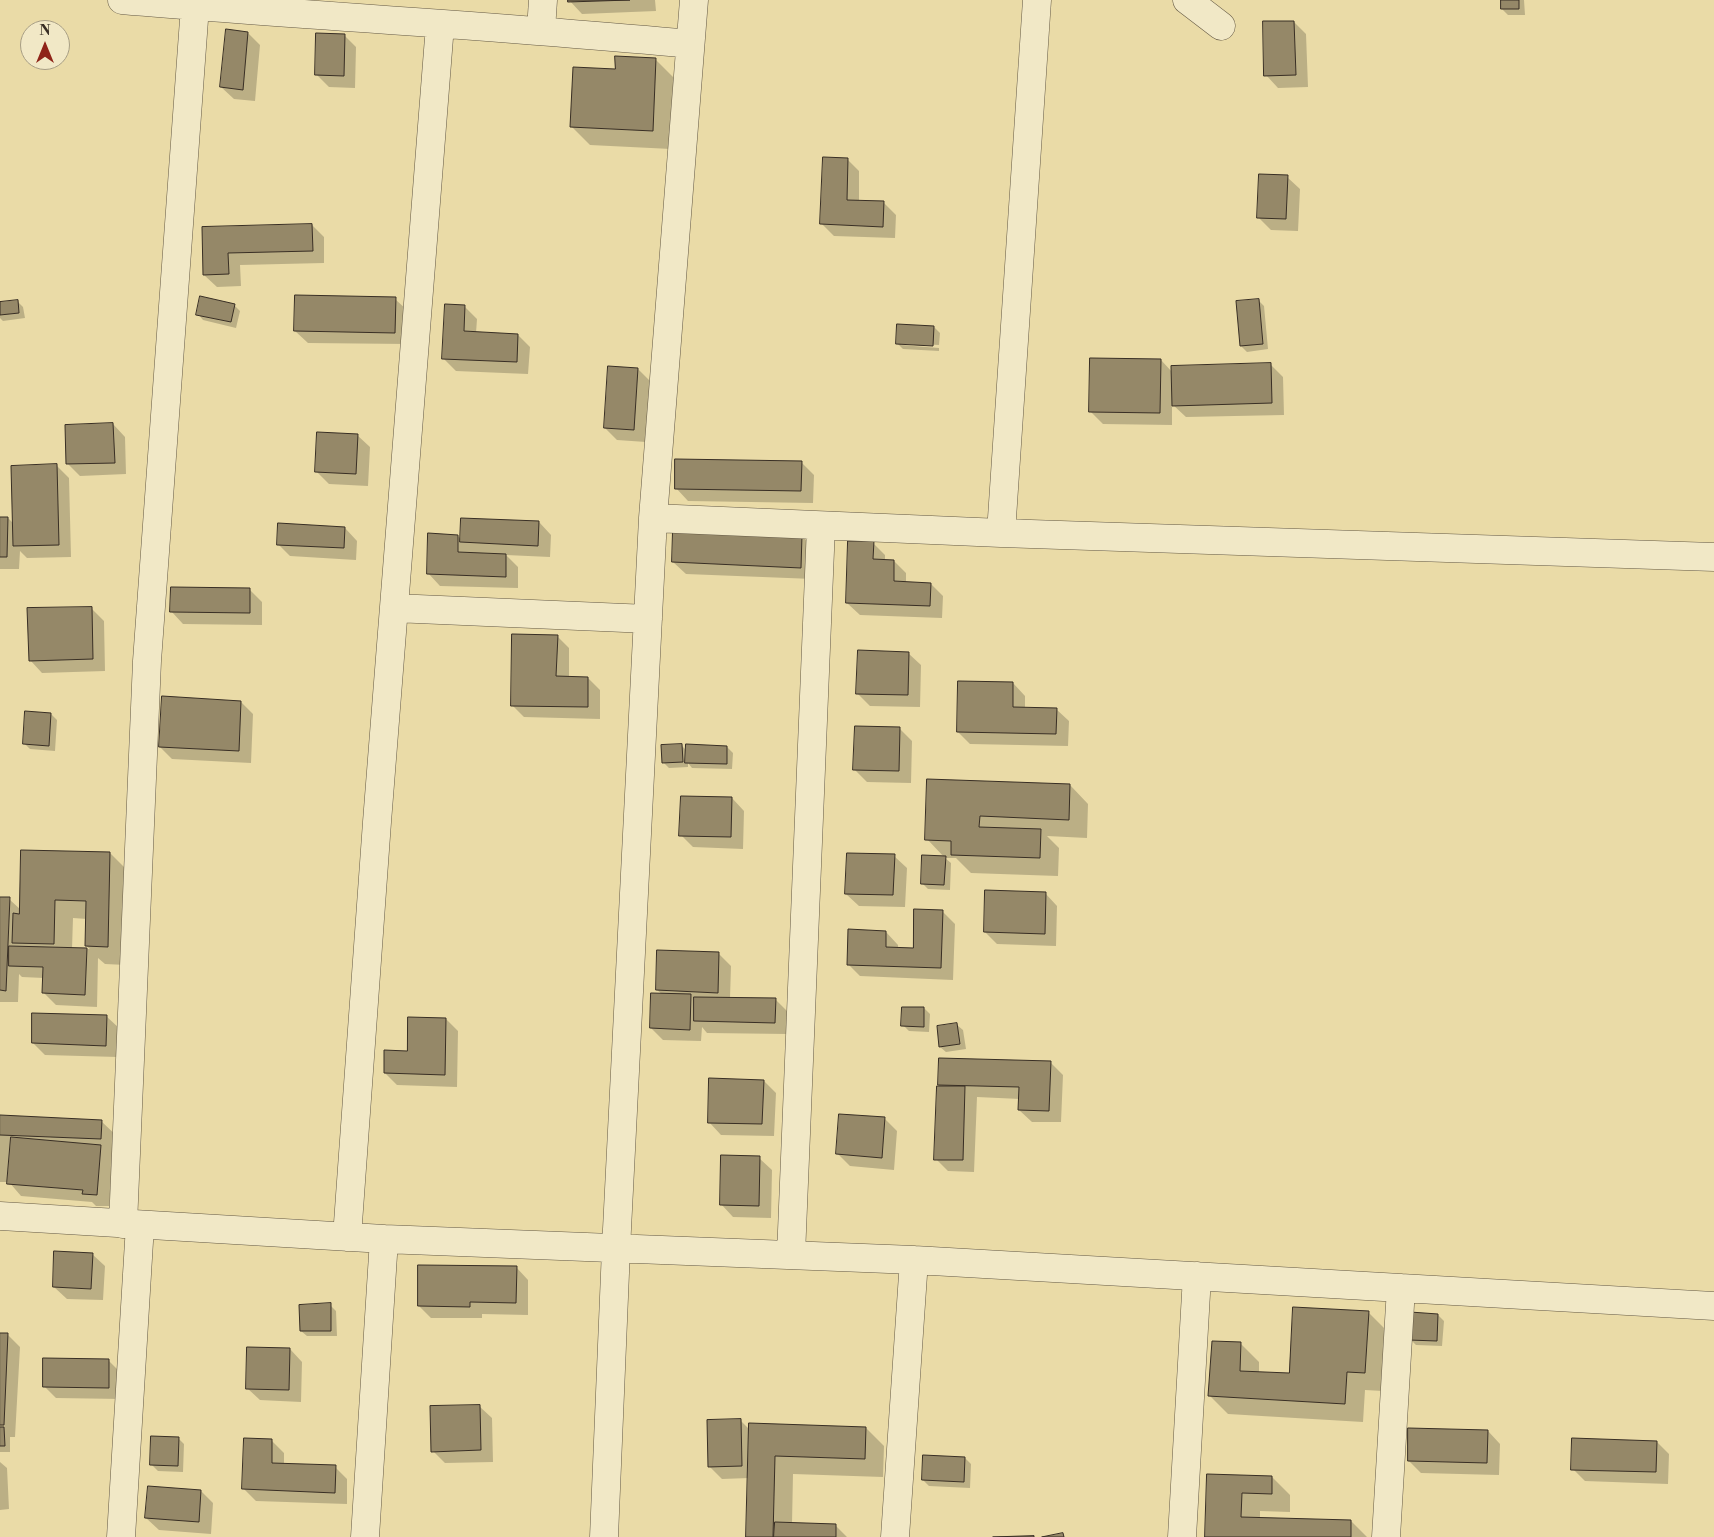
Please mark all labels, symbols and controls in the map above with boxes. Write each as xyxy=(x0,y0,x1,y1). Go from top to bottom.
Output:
north arrow xyxy=(20,20,70,70)
text: N xyxy=(39,22,51,40)

